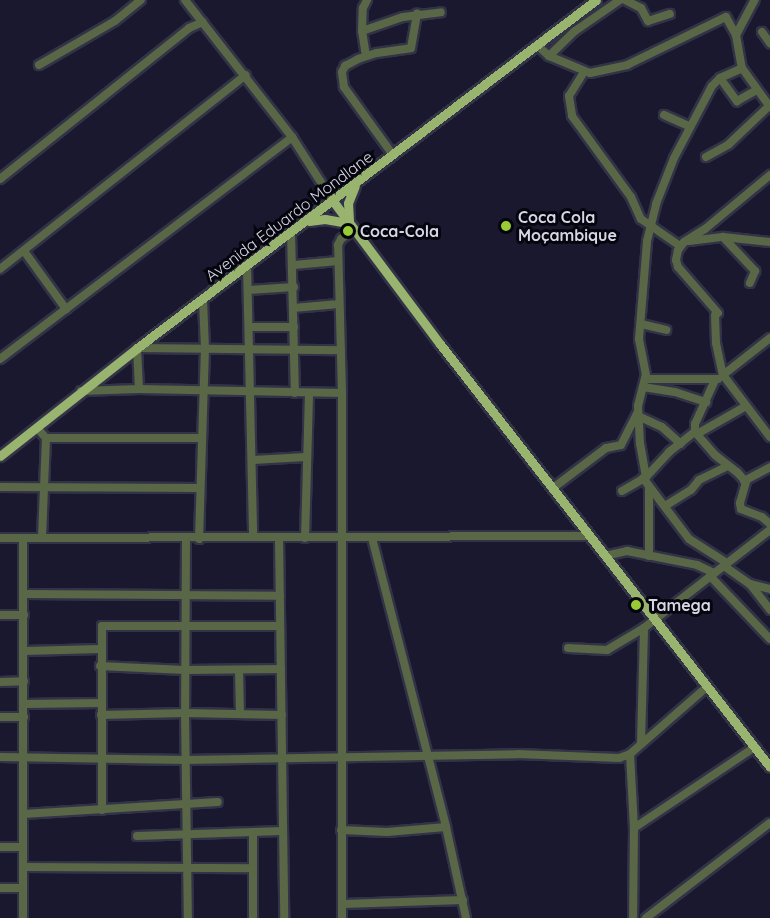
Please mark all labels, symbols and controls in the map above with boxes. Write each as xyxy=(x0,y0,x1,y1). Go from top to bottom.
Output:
street label: Avenida Eduardo Mondlane xyxy=(202,147,376,285)
place label: Coca Cola Moçambique xyxy=(518,207,617,245)
marker: Coca Cola Moçambique xyxy=(499,219,513,233)
place label: Coca-Cola xyxy=(360,221,439,241)
marker: Coca-Cola xyxy=(341,224,355,238)
place label: Tamega xyxy=(648,595,711,615)
marker: Tamega xyxy=(629,598,643,612)

